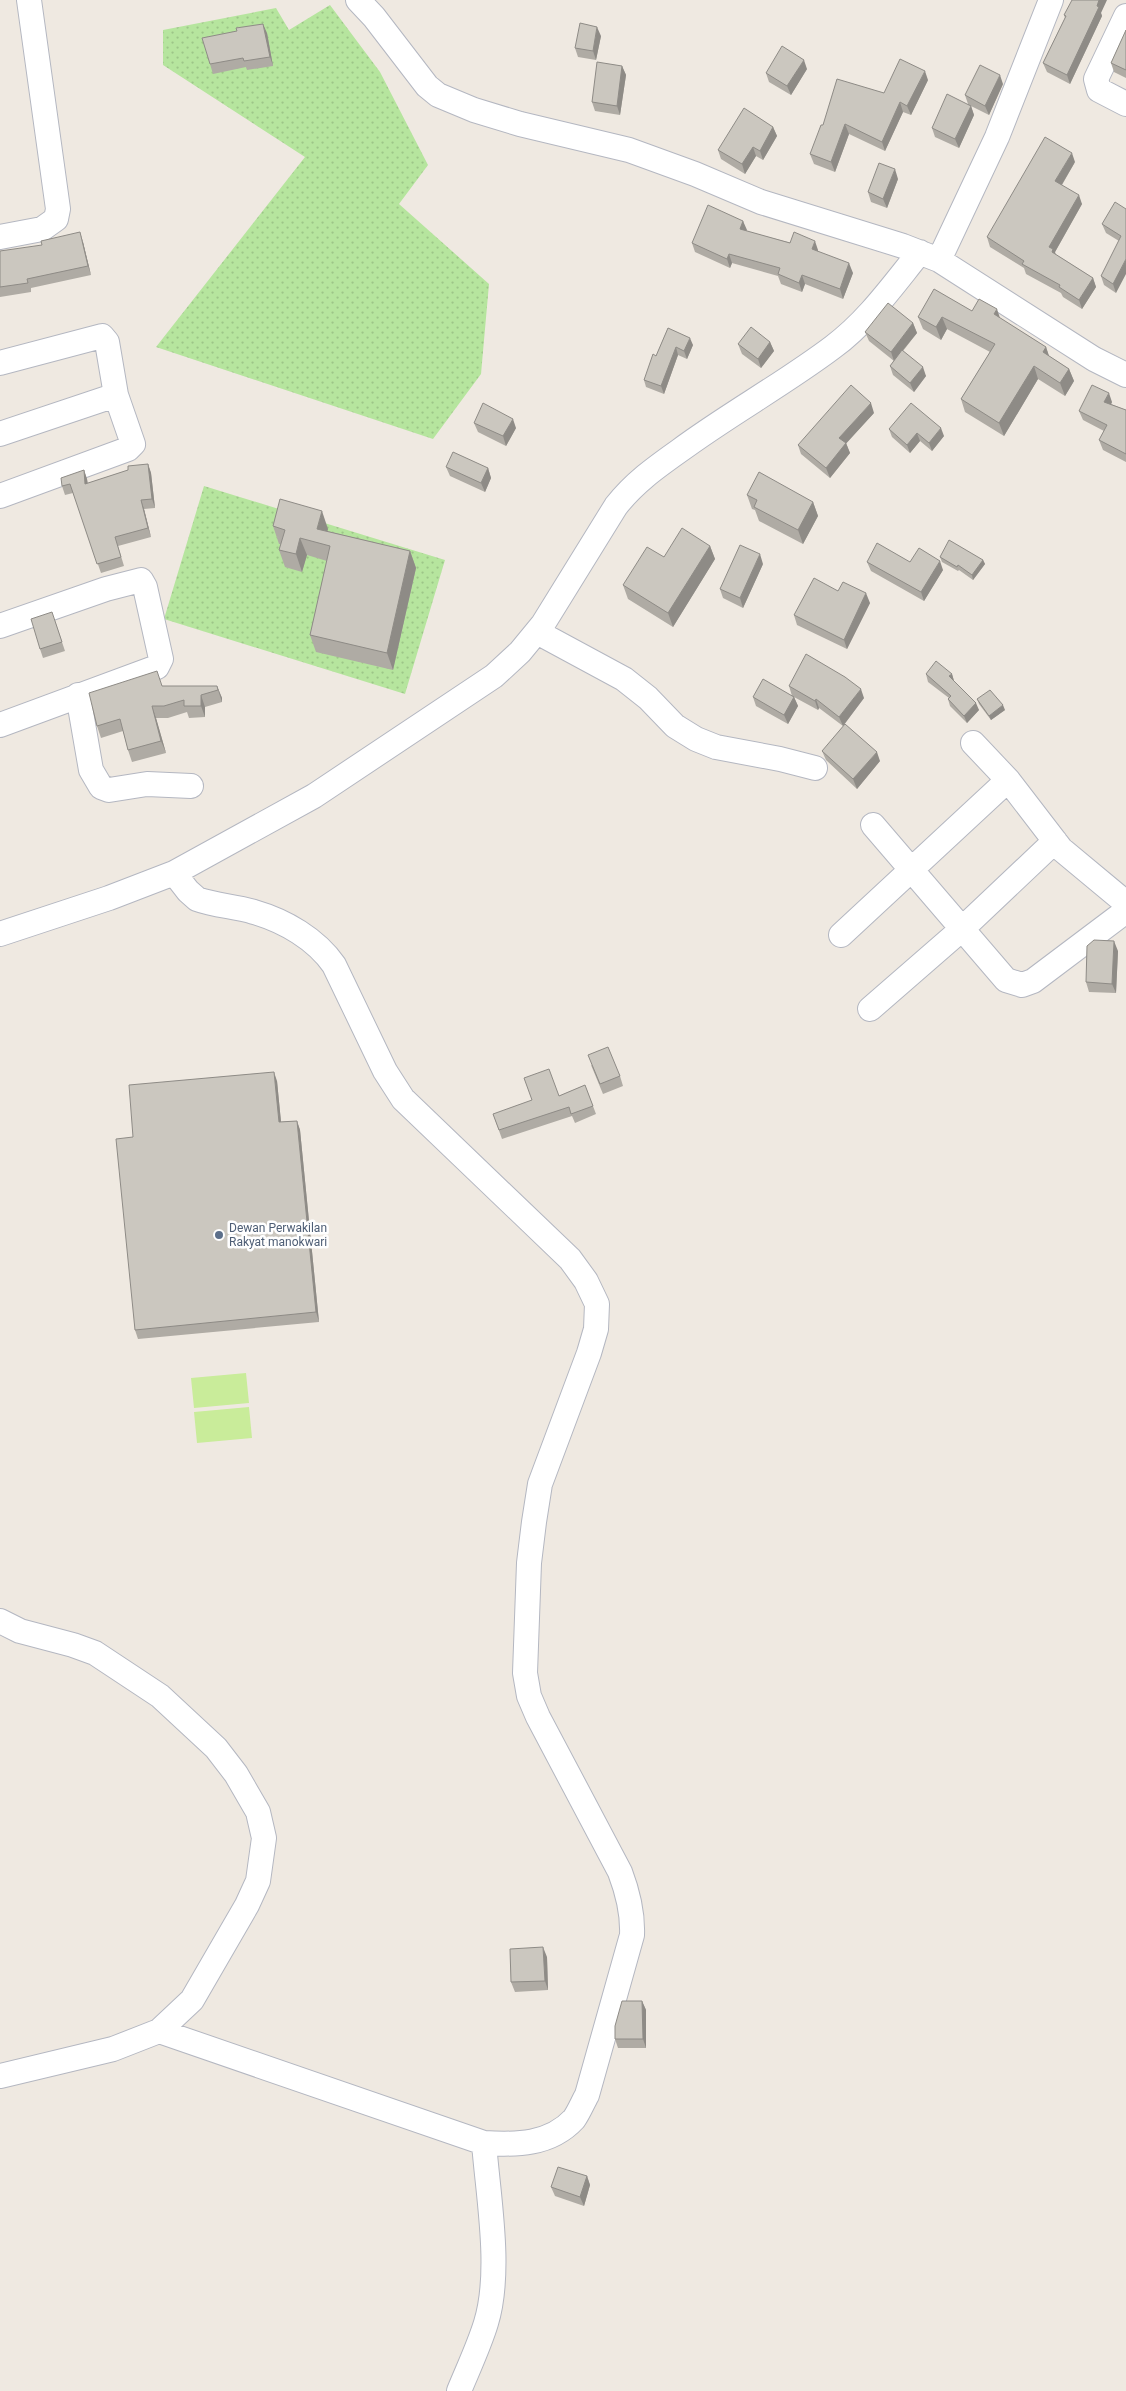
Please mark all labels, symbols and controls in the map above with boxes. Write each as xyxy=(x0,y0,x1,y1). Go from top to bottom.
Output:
place label: Dewan Perwakilan Rakyat manokwari xyxy=(229,1221,327,1249)
marker: Dewan Perwakilan Rakyat manokwari xyxy=(213,1229,225,1241)

